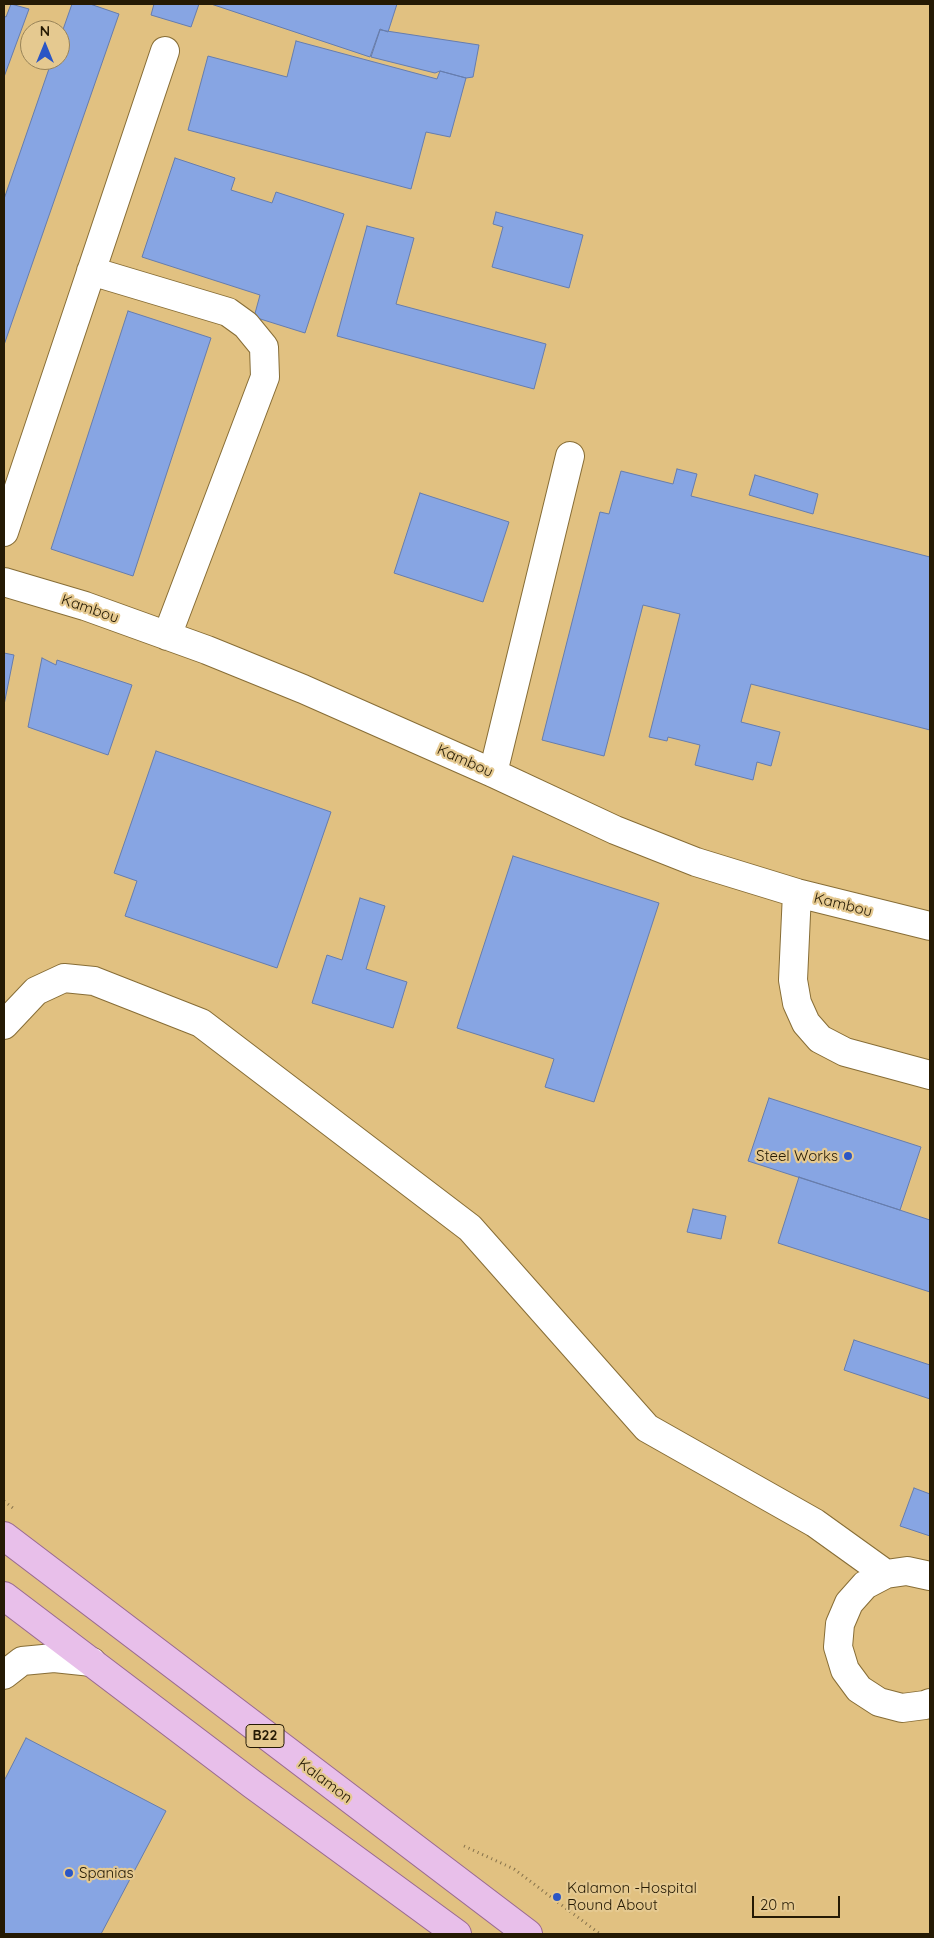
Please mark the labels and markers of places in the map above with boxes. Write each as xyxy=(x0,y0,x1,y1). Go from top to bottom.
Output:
place label: Steel Works xyxy=(756,1147,838,1165)
marker: Steel Works xyxy=(842,1150,854,1162)
place label: Spanias xyxy=(79,1864,134,1882)
marker: Spanias xyxy=(63,1867,75,1879)
place label: Kalamon -Hospital Round About xyxy=(567,1879,697,1914)
marker: Kalamon -Hospital Round About xyxy=(551,1891,563,1903)

